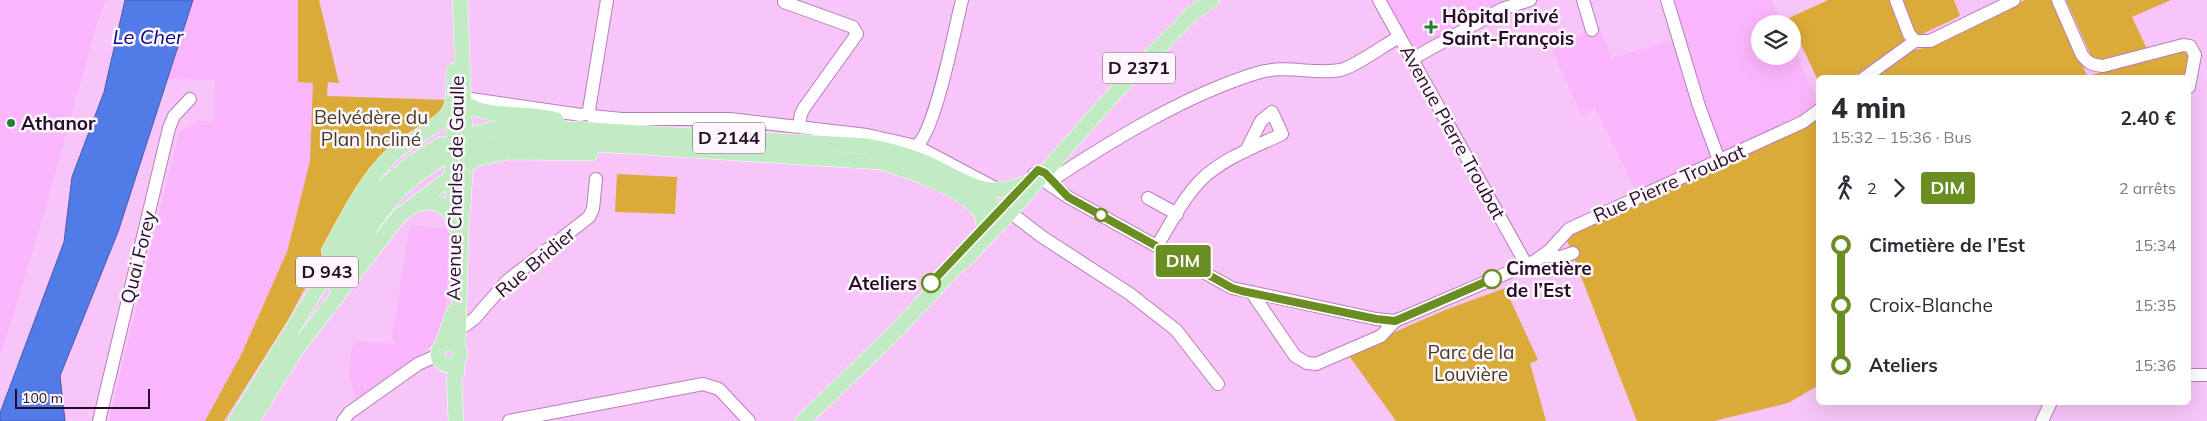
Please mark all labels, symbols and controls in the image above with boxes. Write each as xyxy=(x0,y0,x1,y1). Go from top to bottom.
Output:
place label: Hôpital privé Saint-François xyxy=(1442,4,1574,50)
map controls xyxy=(1751,15,1801,65)
button: layers xyxy=(1751,15,1801,65)
marker: Hôpital privé Saint-François xyxy=(1424,20,1438,34)
water label: Le Cher xyxy=(113,24,184,49)
street label: Avenue Pierre Troubat xyxy=(1395,41,1511,224)
road number: D 2371 xyxy=(1103,52,1175,84)
street label: Avenue Charles de Gaulle xyxy=(441,75,469,301)
text: 4 min xyxy=(1831,90,1906,125)
park label: Belvédère du Plan Incliné xyxy=(314,105,428,151)
text: 2.40 € xyxy=(2120,106,2176,130)
place label: Athanor xyxy=(21,111,96,135)
marker: Athanor xyxy=(5,117,17,129)
road number: D 2144 xyxy=(693,122,765,154)
text: 15:32 – 15:36 · Bus xyxy=(1831,127,1972,147)
street label: Rue Pierre Troubat xyxy=(1589,139,1749,227)
icon: walk xyxy=(1831,174,1859,202)
icon: forward xyxy=(1885,174,1913,202)
text: DIM xyxy=(1931,176,1965,199)
text: 2 xyxy=(1867,178,1877,198)
text: 2 arrêts xyxy=(2119,178,2176,198)
street label: Quai Forey xyxy=(115,208,161,306)
unlabelled marker xyxy=(1094,208,1108,222)
street label: Rue Bridier xyxy=(490,222,580,302)
text: Cimetière de l’Est xyxy=(1869,233,2025,257)
text: 15:34 xyxy=(2134,235,2176,255)
line badge: DIM xyxy=(1154,245,1212,277)
text: DIM xyxy=(1166,249,1200,272)
road number: D 943 xyxy=(296,256,358,288)
place label: Cimetière de l’Est xyxy=(1506,256,1592,302)
marker: Cimetière de l’Est xyxy=(1482,269,1502,289)
place label: Ateliers xyxy=(848,271,917,295)
marker: Ateliers xyxy=(921,273,941,293)
text: Croix-Blanche xyxy=(1869,293,1993,317)
text: 15:35 xyxy=(2134,295,2176,315)
park label: Parc de la Louvière xyxy=(1427,340,1515,386)
text: Ateliers xyxy=(1869,353,1938,377)
text: 15:36 xyxy=(2134,355,2176,375)
scale bar xyxy=(15,386,150,409)
text: 100 m xyxy=(22,389,63,407)

